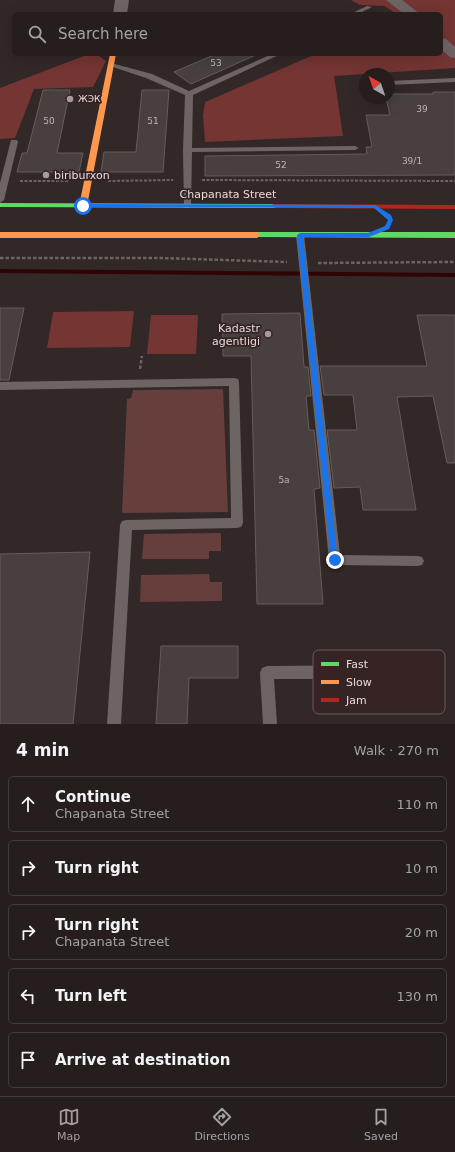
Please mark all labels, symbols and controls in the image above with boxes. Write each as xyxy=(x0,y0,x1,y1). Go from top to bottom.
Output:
search box xyxy=(12,12,443,56)
icon: search xyxy=(26,23,48,45)
text: Search here xyxy=(58,25,148,43)
house number: 53 xyxy=(210,58,222,68)
north arrow xyxy=(359,68,395,104)
marker: ЖЭК xyxy=(65,94,75,104)
place label: ЖЭК xyxy=(78,94,101,104)
house number: 39 xyxy=(416,104,428,114)
house number: 50 xyxy=(43,116,55,126)
house number: 51 xyxy=(147,116,159,126)
house number: 39/1 xyxy=(402,156,422,166)
house number: 52 xyxy=(275,160,287,170)
place label: biriburxon xyxy=(54,169,110,182)
marker: biriburxon xyxy=(41,170,51,180)
street label: Chapanata Street xyxy=(180,188,277,201)
route start xyxy=(74,197,92,215)
place label: Kadastr agentligi xyxy=(212,322,260,348)
marker: Kadastr agentligi xyxy=(263,329,273,339)
house number: 5а xyxy=(278,475,290,485)
route end xyxy=(326,551,344,569)
legend xyxy=(313,650,445,714)
text: Fast xyxy=(346,658,369,671)
text: Slow xyxy=(346,676,372,689)
text: Jam xyxy=(345,694,367,707)
text: 4 min xyxy=(16,740,69,760)
text: Walk · 270 m xyxy=(354,743,439,758)
text: Continue xyxy=(55,788,131,806)
icon: ahead xyxy=(17,793,39,815)
text: 110 m xyxy=(396,797,438,812)
text: Chapanata Street xyxy=(55,806,169,821)
icon: right xyxy=(17,857,39,879)
text: Turn right xyxy=(55,859,139,877)
text: 10 m xyxy=(405,861,438,876)
text: Turn right xyxy=(55,916,139,934)
icon: right xyxy=(17,921,39,943)
text: 20 m xyxy=(405,925,438,940)
text: Chapanata Street xyxy=(55,934,169,949)
icon: left xyxy=(17,985,39,1007)
text: Turn left xyxy=(55,987,127,1005)
text: 130 m xyxy=(396,989,438,1004)
icon: arrive xyxy=(17,1049,39,1071)
text: Arrive at destination xyxy=(55,1051,230,1069)
tab: Map xyxy=(57,1106,80,1143)
tab: Directions xyxy=(194,1106,250,1143)
tab: Saved xyxy=(364,1106,398,1143)

